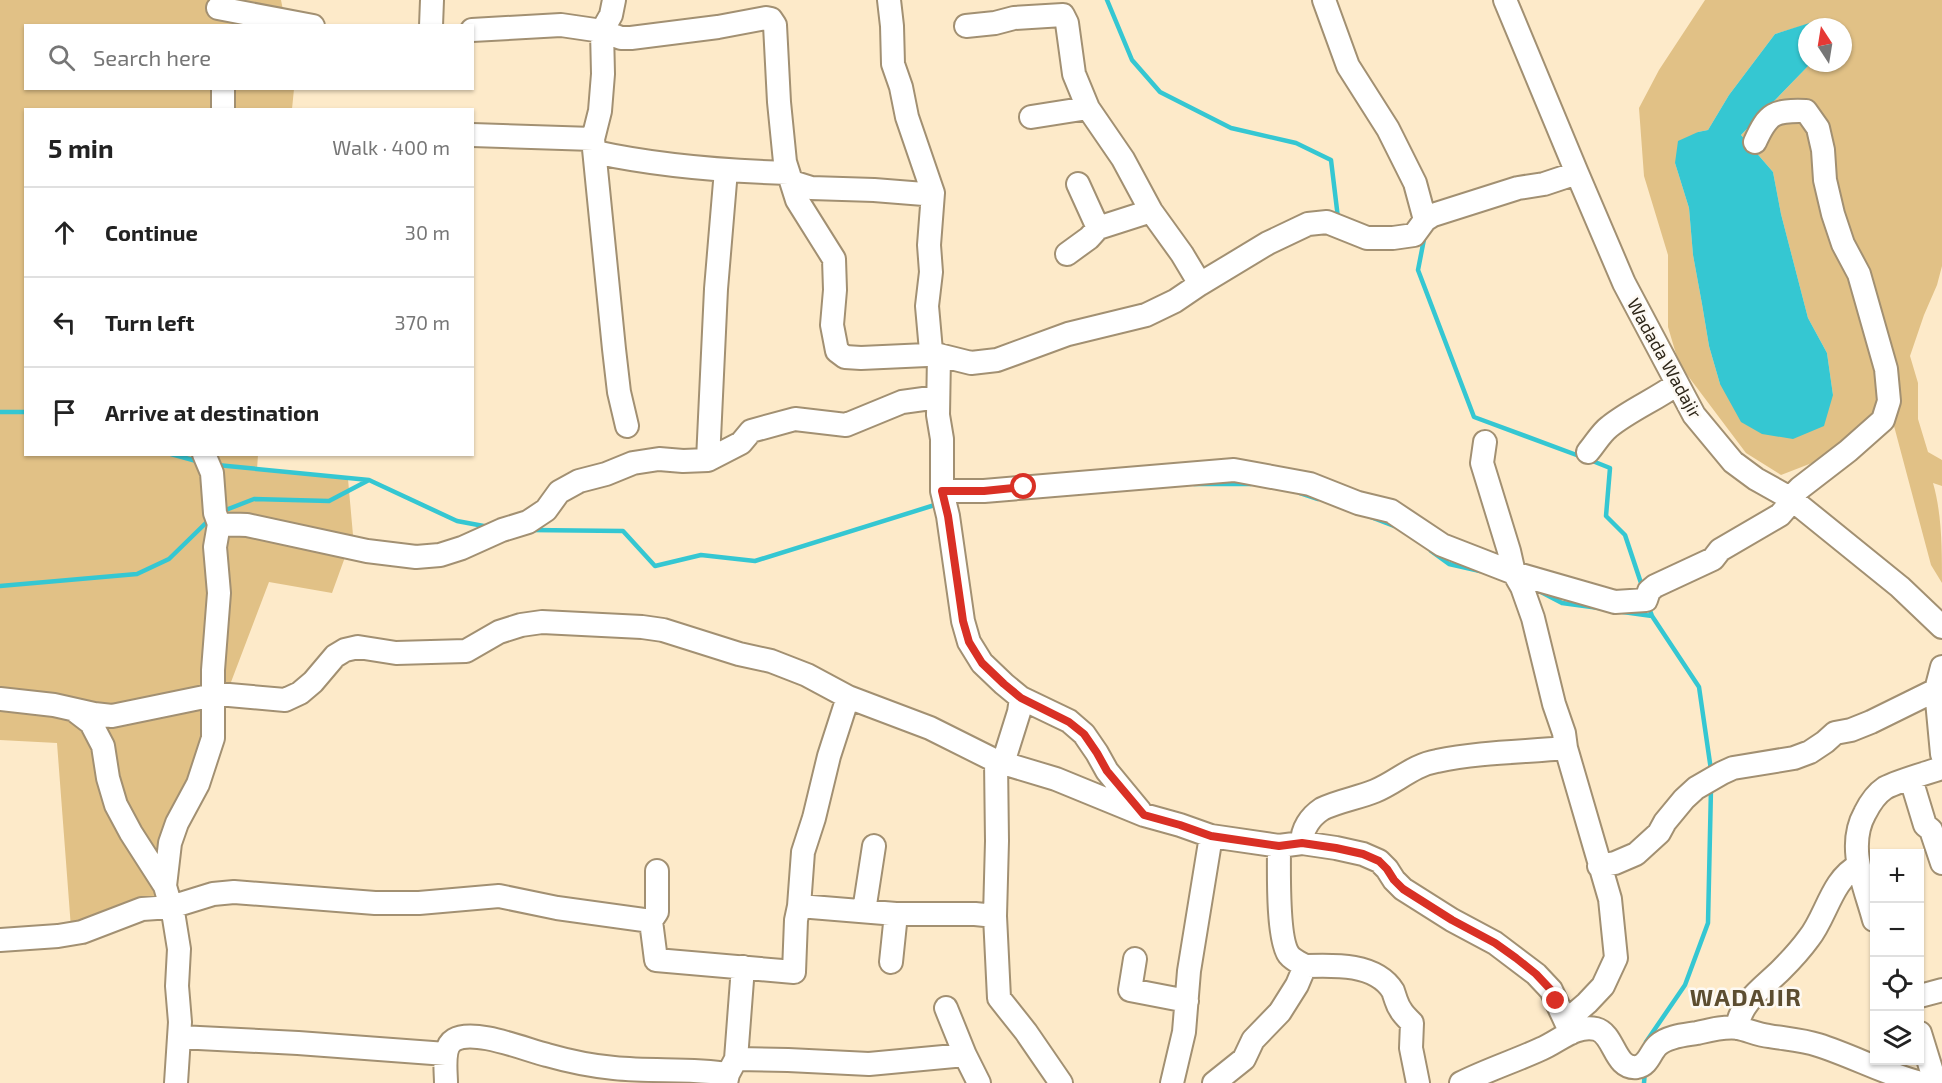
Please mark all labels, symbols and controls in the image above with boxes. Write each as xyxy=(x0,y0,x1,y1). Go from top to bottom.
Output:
north arrow xyxy=(1798,18,1852,72)
search box xyxy=(24,24,474,90)
icon: search xyxy=(45,41,78,74)
text: Search here xyxy=(93,44,211,70)
text: 5 min xyxy=(48,132,114,163)
text: Walk · 400 m xyxy=(332,135,450,159)
icon: ahead xyxy=(48,216,81,249)
text: Continue xyxy=(105,219,198,245)
text: 30 m xyxy=(405,220,450,244)
street label: Wadada Wadajir xyxy=(1623,294,1707,422)
icon: left xyxy=(48,306,81,339)
text: Turn left xyxy=(105,309,194,335)
text: 370 m xyxy=(395,310,450,334)
icon: arrive xyxy=(48,396,81,429)
text: Arrive at destination xyxy=(105,399,319,425)
route start xyxy=(1010,473,1036,499)
map controls xyxy=(1870,849,1924,1065)
button: + xyxy=(1870,849,1924,903)
button: − xyxy=(1870,903,1924,957)
button: locate xyxy=(1870,957,1924,1011)
district label: WADAJIR xyxy=(1690,982,1802,1011)
route end xyxy=(1542,987,1568,1013)
button: layers xyxy=(1870,1011,1924,1065)

